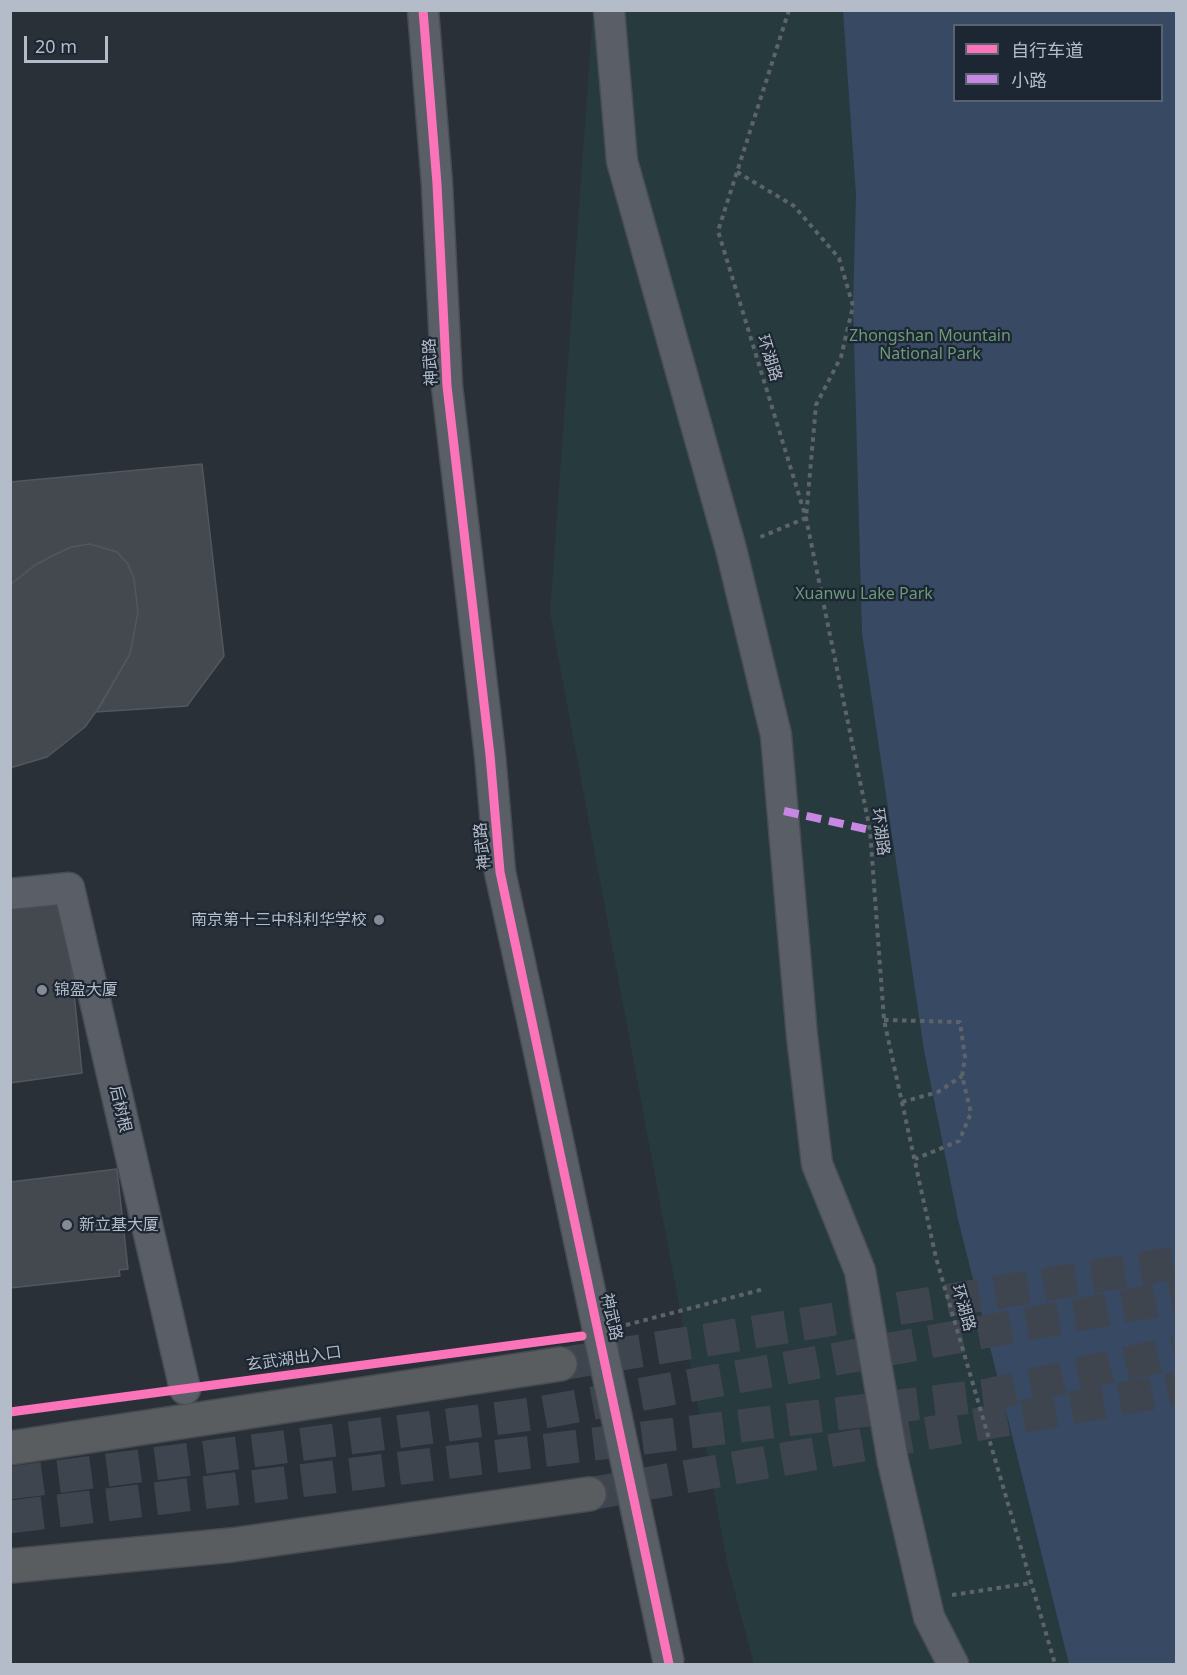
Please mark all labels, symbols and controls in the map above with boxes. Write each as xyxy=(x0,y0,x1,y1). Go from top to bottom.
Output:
scale bar xyxy=(27,24,111,62)
legend xyxy=(953,24,1163,102)
text: 20 m xyxy=(35,34,77,58)
text: 自行车道 xyxy=(1011,38,1083,62)
text: 小路 xyxy=(1011,68,1047,92)
park label: Zhongshan Mountain National Park xyxy=(849,326,1011,364)
street label: 环湖路 xyxy=(753,332,785,384)
street label: 神武路 xyxy=(420,338,442,386)
park label: Xuanwu Lake Park xyxy=(795,584,933,604)
street label: 环湖路 xyxy=(867,807,893,857)
street label: 神武路 xyxy=(471,821,495,871)
place label: 南京第十三中科利华学校 xyxy=(191,910,367,930)
marker: 南京第十三中科利华学校 xyxy=(372,913,386,927)
place label: 锦盈大厦 xyxy=(54,980,118,1000)
marker: 锦盈大厦 xyxy=(35,983,49,997)
street label: 后树根 xyxy=(105,1083,135,1135)
place label: 新立基大厦 xyxy=(79,1215,159,1235)
marker: 新立基大厦 xyxy=(60,1218,74,1232)
street label: 环湖路 xyxy=(947,1282,979,1334)
street label: 神武路 xyxy=(597,1292,625,1342)
street label: 玄武湖出入口 xyxy=(245,1343,343,1375)

